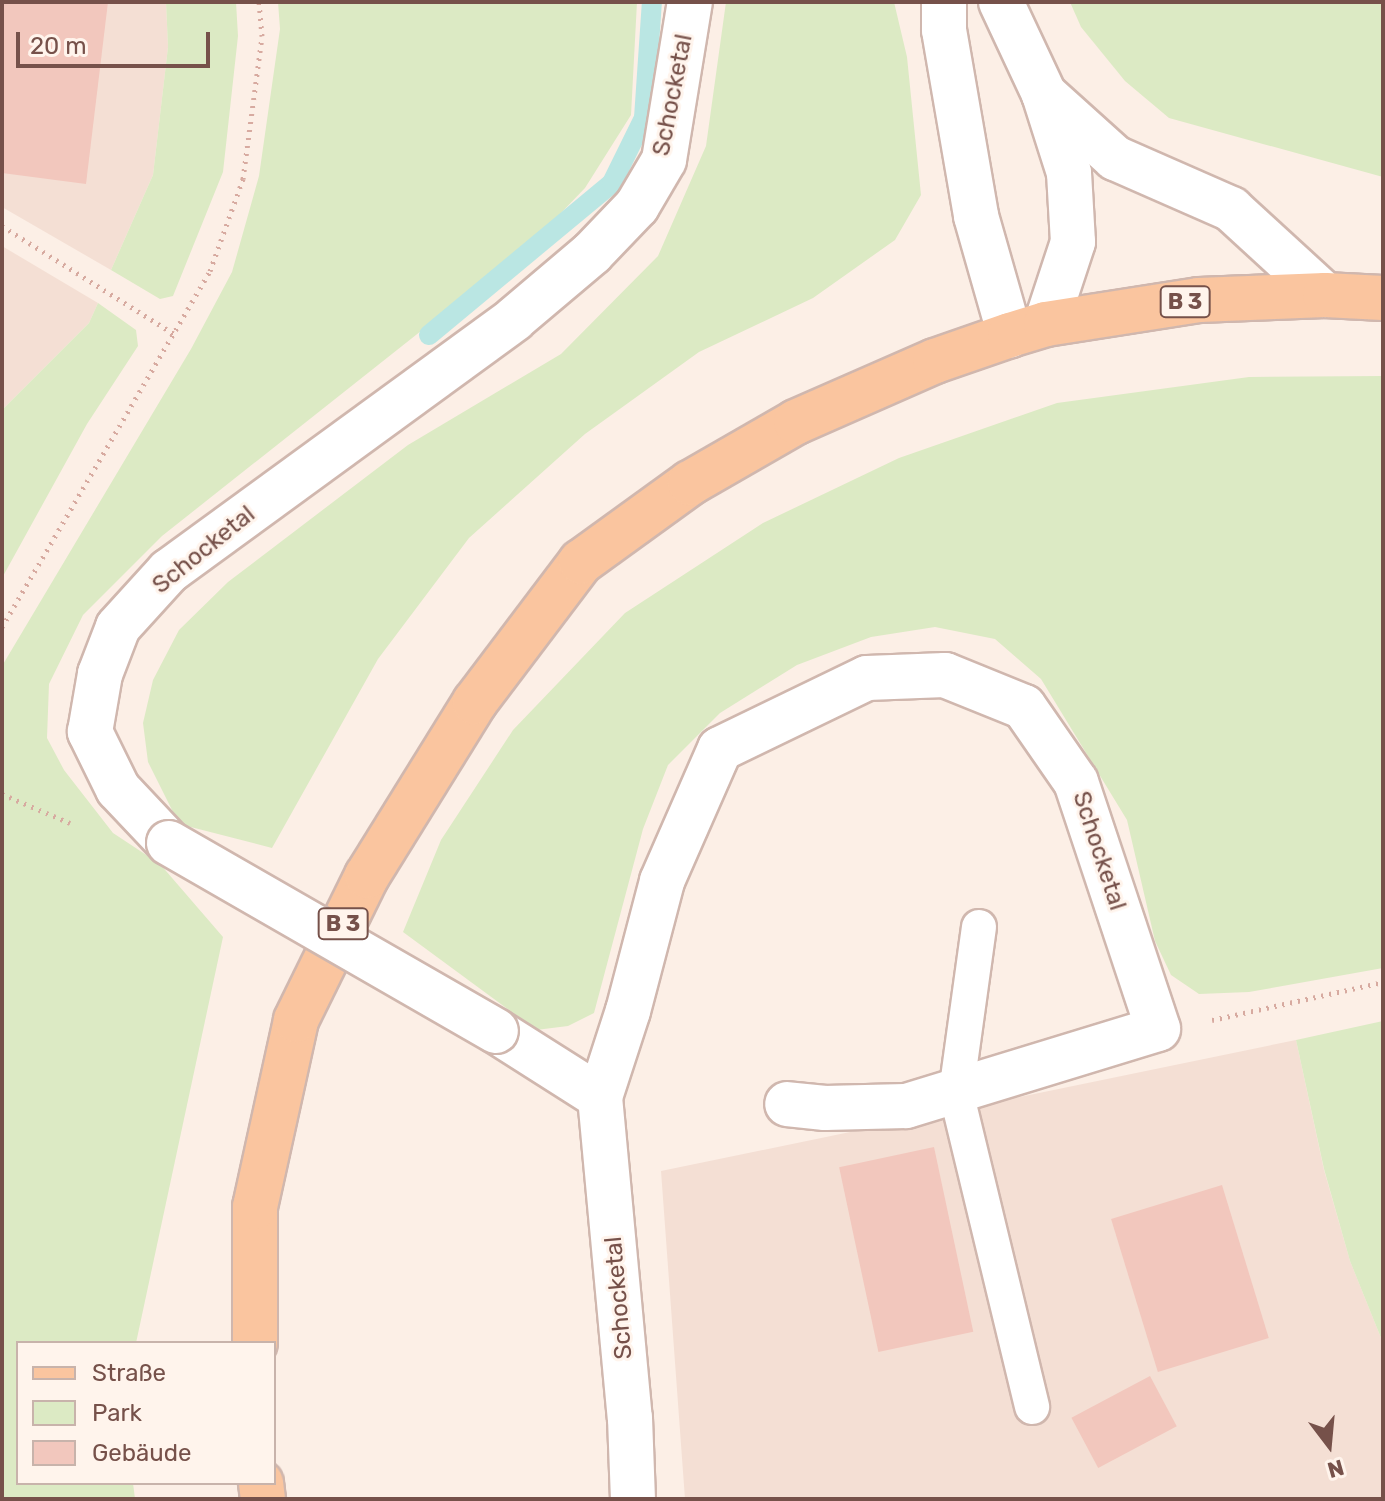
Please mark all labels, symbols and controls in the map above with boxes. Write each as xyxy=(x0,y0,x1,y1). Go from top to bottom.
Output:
scale bar xyxy=(20,16,214,66)
text: 20 m xyxy=(30,32,87,60)
street label: Schocketal xyxy=(647,32,699,158)
road number: B 3 xyxy=(1159,284,1211,320)
street label: Schocketal xyxy=(147,500,261,600)
street label: Schocketal xyxy=(1066,788,1132,914)
road number: B 3 xyxy=(317,906,369,942)
street label: Schocketal xyxy=(599,1235,639,1361)
legend xyxy=(16,1341,276,1485)
text: Straße xyxy=(92,1359,166,1387)
text: Park xyxy=(92,1399,142,1427)
north arrow xyxy=(1289,1405,1369,1485)
text: Gebäude xyxy=(92,1439,191,1467)
text: N xyxy=(1324,1453,1347,1484)

